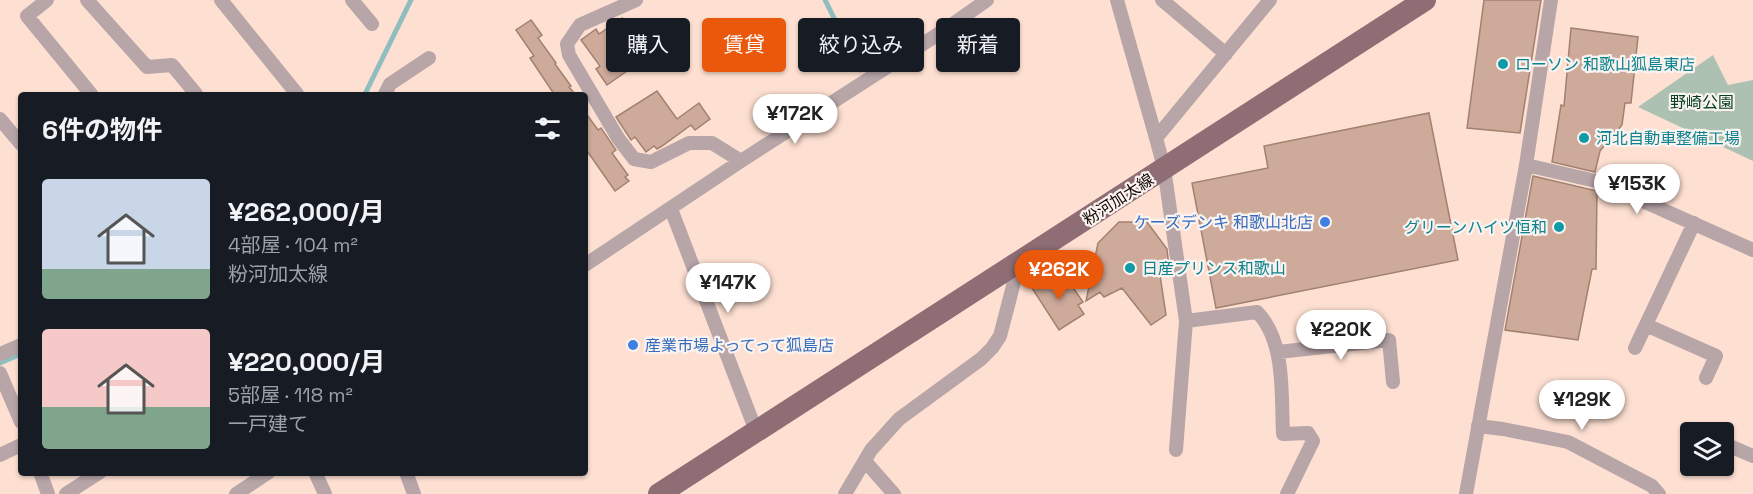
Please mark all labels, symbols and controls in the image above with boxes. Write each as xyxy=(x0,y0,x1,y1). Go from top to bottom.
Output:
chip: 購入 xyxy=(606,18,690,72)
chip: 賃貸 xyxy=(702,18,786,72)
chip: 絞り込み xyxy=(798,18,924,72)
chip: 新着 xyxy=(936,18,1020,72)
place label: ローソン 和歌山狐島東店 xyxy=(1515,54,1695,75)
marker: ローソン 和歌山狐島東店 xyxy=(1496,57,1510,71)
park label: 野崎公園 xyxy=(1670,92,1734,113)
pin: ¥172K xyxy=(753,94,837,145)
text: ¥172K xyxy=(767,100,823,126)
icon: filters xyxy=(531,112,564,145)
text: 6件の物件 xyxy=(42,113,162,147)
place label: 河北自動車整備工場 xyxy=(1596,128,1740,149)
marker: 河北自動車整備工場 xyxy=(1577,131,1591,145)
pin: ¥153K xyxy=(1595,164,1679,215)
street label: 粉河加太線 xyxy=(1079,169,1158,230)
text: ¥153K xyxy=(1608,170,1666,196)
text: ¥262,000/月 xyxy=(228,195,385,229)
icon: home xyxy=(90,203,162,275)
place label: ケーズデンキ 和歌山北店 xyxy=(1134,212,1313,233)
marker: ケーズデンキ 和歌山北店 xyxy=(1318,215,1332,229)
place label: グリーンハイツ恒和 xyxy=(1404,217,1547,238)
marker: グリーンハイツ恒和 xyxy=(1552,220,1566,234)
text: 4部屋 · 104 m² xyxy=(228,232,358,258)
pin: ¥262K xyxy=(1017,250,1101,301)
text: ¥262K xyxy=(1029,256,1089,282)
place label: 日産プリンス和歌山 xyxy=(1142,258,1286,279)
text: 粉河加太線 xyxy=(228,261,328,287)
marker: 日産プリンス和歌山 xyxy=(1123,261,1137,275)
pin: ¥147K xyxy=(686,263,770,314)
text: ¥147K xyxy=(700,269,756,295)
pin: ¥220K xyxy=(1299,310,1383,361)
text: ¥220K xyxy=(1310,316,1372,342)
place label: 産業市場よってって狐島店 xyxy=(645,335,834,356)
marker: 産業市場よってって狐島店 xyxy=(626,338,640,352)
text: ¥220,000/月 xyxy=(228,345,386,379)
icon: home xyxy=(90,353,162,425)
pin: ¥129K xyxy=(1540,380,1624,431)
text: 5部屋 · 118 m² xyxy=(228,382,353,408)
text: ¥129K xyxy=(1553,386,1611,412)
text: 一戸建て xyxy=(228,411,308,437)
map controls xyxy=(1680,422,1734,476)
button: layers xyxy=(1680,422,1734,476)

